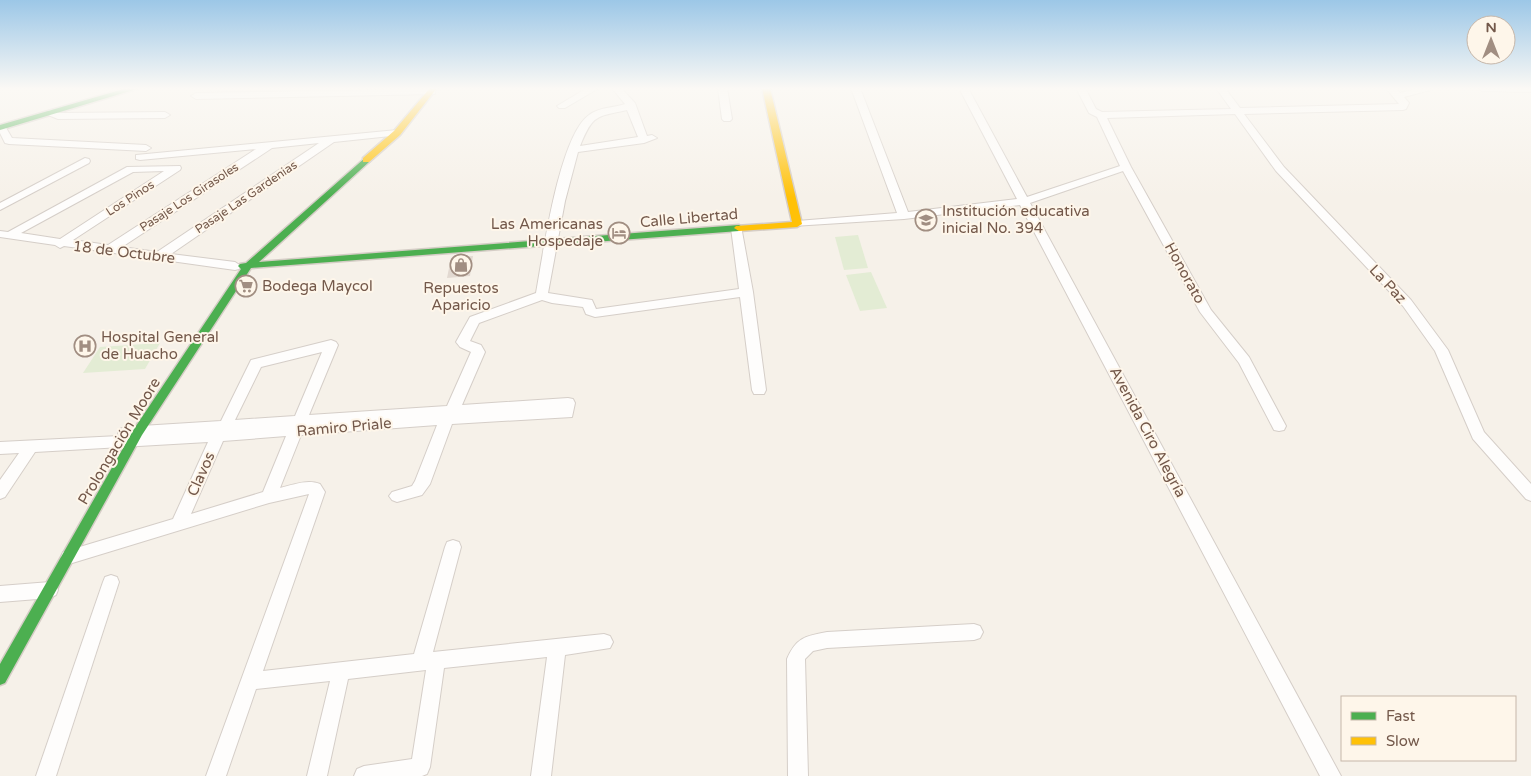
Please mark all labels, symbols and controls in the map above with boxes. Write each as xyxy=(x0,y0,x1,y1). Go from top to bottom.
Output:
north arrow xyxy=(1466,15,1516,65)
text: N xyxy=(1485,19,1497,36)
street label: Pasaje Las Gardenias xyxy=(192,158,300,236)
street label: Pasaje Los Girasoles xyxy=(137,160,241,234)
street label: Los Pinos xyxy=(103,177,157,219)
place label: Institución educativa inicial No. 394 xyxy=(942,202,1090,237)
street label: Calle Libertad xyxy=(639,205,739,231)
school or university icon: Institución educativa inicial No. 394 xyxy=(914,208,938,232)
place label: Las Americanas Hospedaje xyxy=(491,215,603,250)
hotel icon: Las Americanas Hospedaje xyxy=(607,221,631,245)
street label: 18 de Octubre xyxy=(72,237,176,267)
street label: Honorato xyxy=(1161,239,1209,307)
shop icon: Repuestos Aparicio xyxy=(449,253,473,277)
street label: La Paz xyxy=(1366,261,1410,307)
supermarket icon: Bodega Maycol xyxy=(234,274,258,298)
place label: Bodega Maycol xyxy=(262,277,373,295)
place label: Repuestos Aparicio xyxy=(423,279,499,314)
place label: Hospital General de Huacho xyxy=(101,328,219,363)
hospital icon: Hospital General de Huacho xyxy=(73,334,97,358)
street label: Avenida Ciro Alegría xyxy=(1106,364,1190,500)
street label: Prolongación Moore xyxy=(74,374,164,508)
street label: Ramiro Priale xyxy=(296,414,392,440)
street label: Clavos xyxy=(183,449,219,499)
legend xyxy=(1341,696,1516,761)
text: Fast xyxy=(1386,707,1416,725)
text: Slow xyxy=(1386,732,1420,750)

